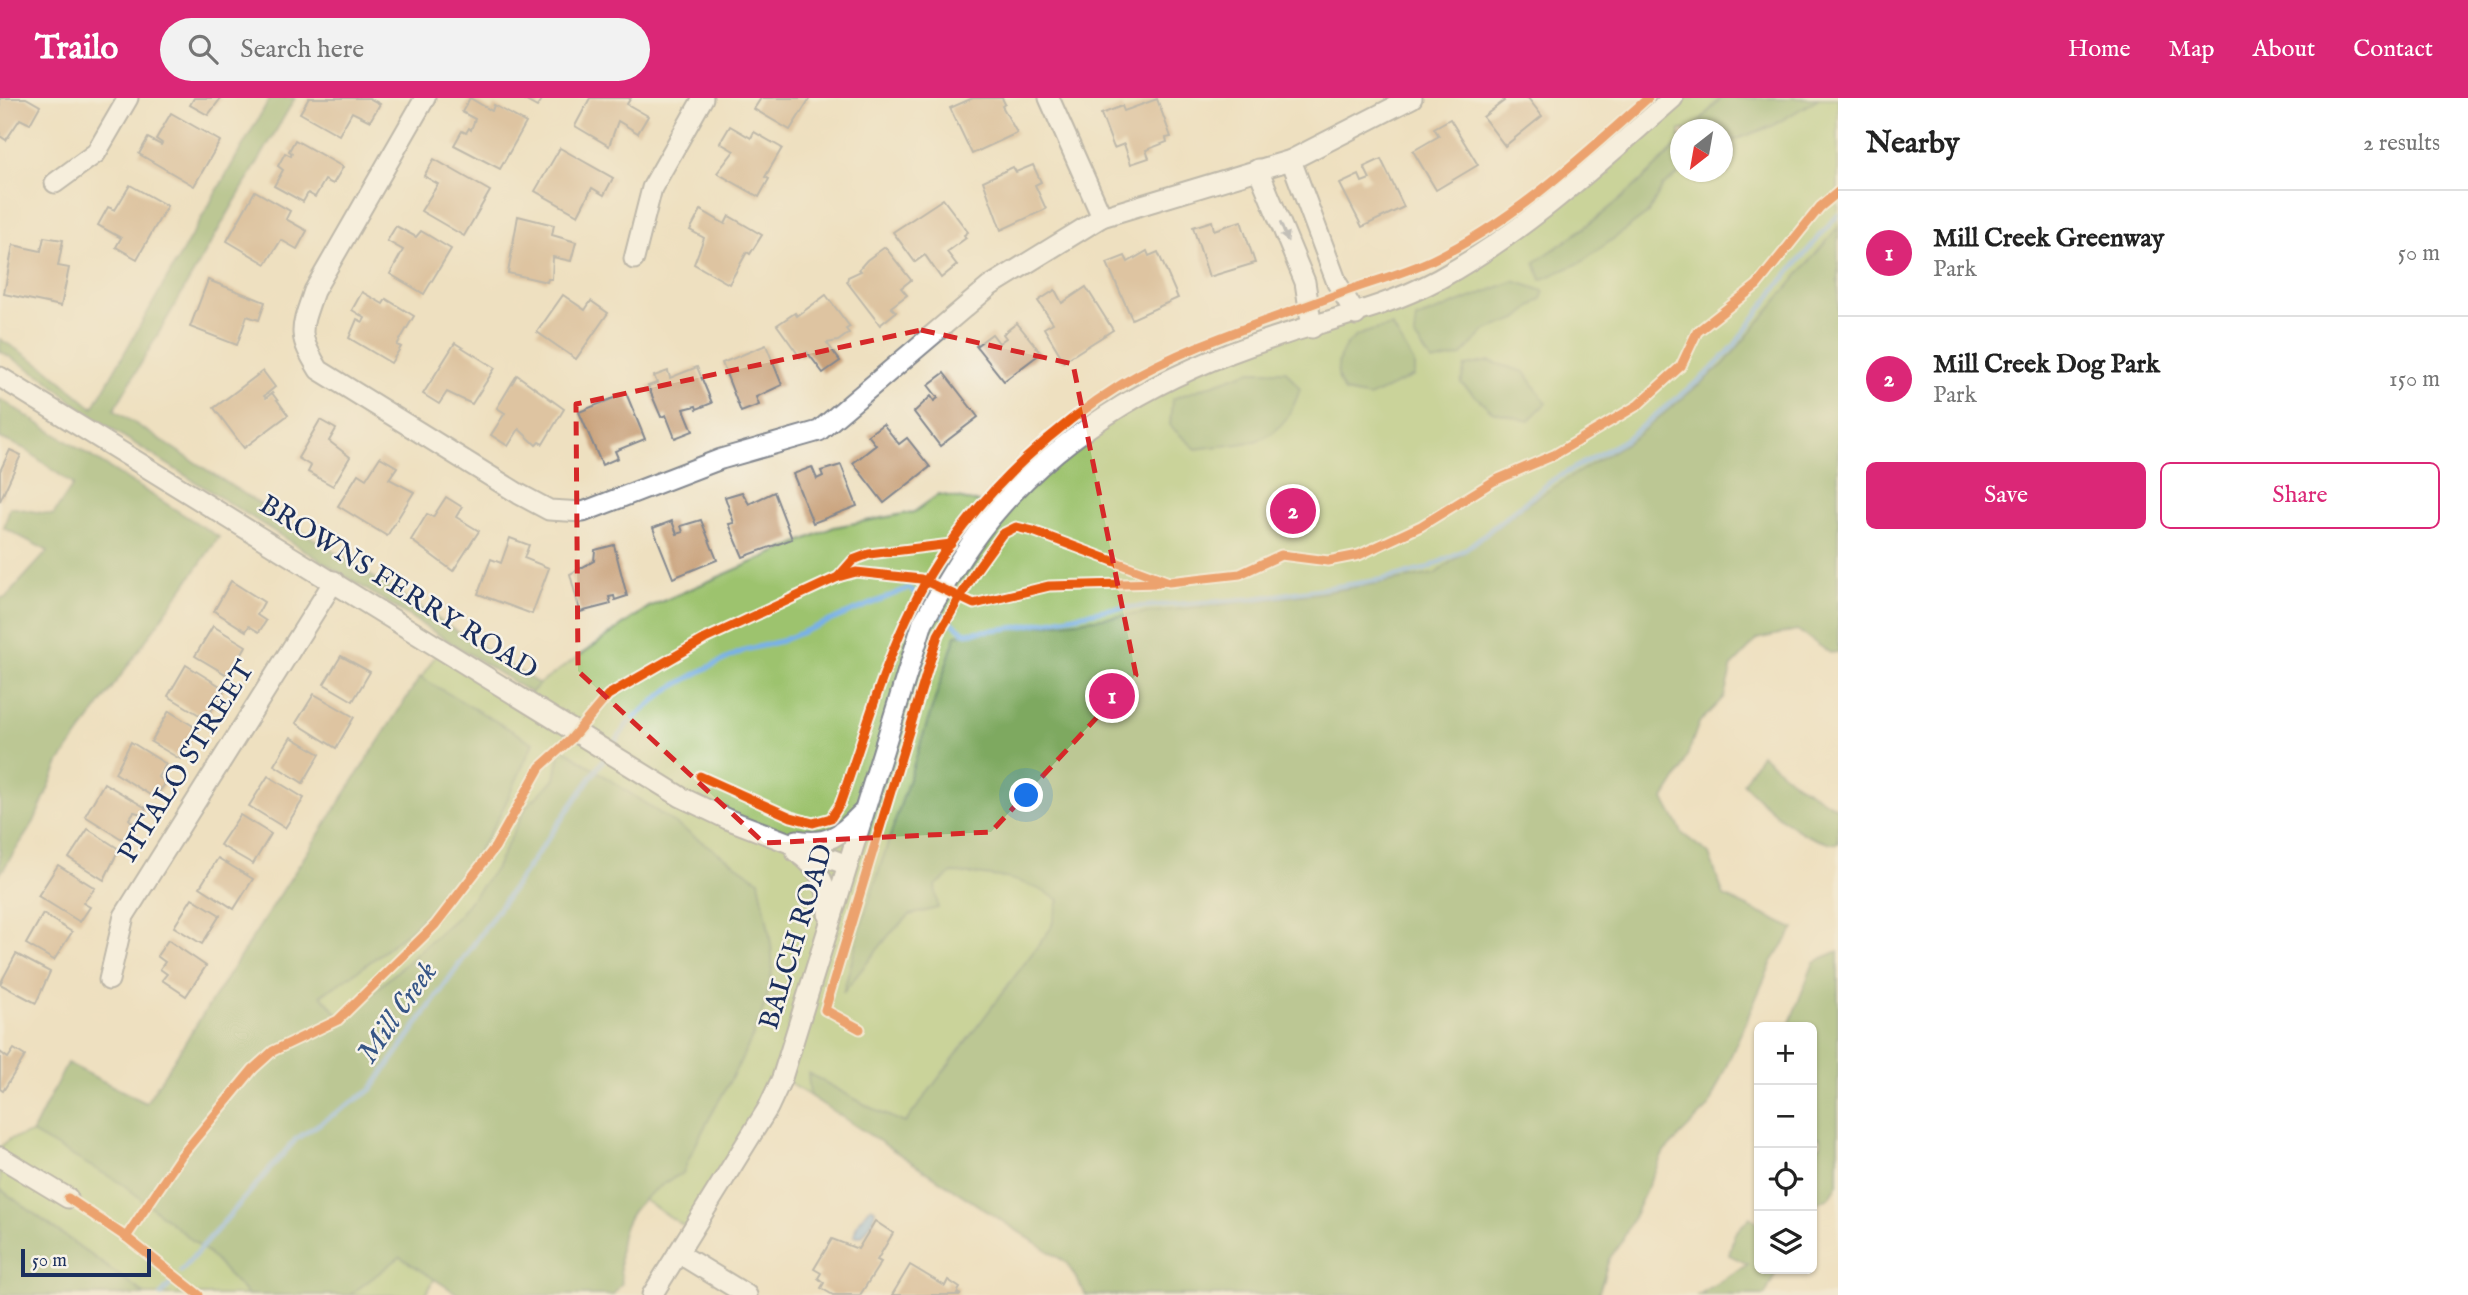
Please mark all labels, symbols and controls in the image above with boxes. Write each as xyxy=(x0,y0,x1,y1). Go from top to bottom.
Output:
search box xyxy=(160,18,650,81)
text: Trailo xyxy=(35,28,118,70)
icon: search xyxy=(184,30,222,68)
text: Search here xyxy=(240,33,364,66)
text: Home xyxy=(2068,34,2131,65)
text: Map xyxy=(2169,34,2215,65)
text: About xyxy=(2253,34,2315,65)
text: Contact xyxy=(2353,34,2433,65)
north arrow xyxy=(1670,119,1733,182)
text: Nearby xyxy=(1866,125,1959,163)
text: 2 results xyxy=(2363,129,2440,158)
one-way arrow xyxy=(1279,222,1290,243)
text: Mill Creek Greenway xyxy=(1933,222,2164,255)
text: 1 xyxy=(1885,239,1893,268)
text: 50 m xyxy=(2398,239,2440,268)
text: Park xyxy=(1933,255,1977,284)
text: Mill Creek Dog Park xyxy=(1933,348,2160,381)
text: 2 xyxy=(1884,365,1894,394)
text: 150 m xyxy=(2389,365,2440,394)
text: Park xyxy=(1933,381,1977,410)
button: Save xyxy=(1866,462,2146,529)
button: Share xyxy=(2160,462,2440,529)
pin: 2 xyxy=(1270,485,1316,537)
street label: BROWNS FERRY ROAD xyxy=(252,488,544,688)
street label: PITALO STREET xyxy=(111,654,263,869)
pin: 1 xyxy=(1089,670,1135,722)
your location xyxy=(1009,778,1043,812)
street label: BALCH ROAD xyxy=(752,840,842,1034)
water label: Mill Creek xyxy=(349,955,447,1071)
map controls xyxy=(1754,1022,1817,1274)
button: + xyxy=(1754,1022,1817,1085)
button: − xyxy=(1754,1085,1817,1148)
button: locate xyxy=(1754,1148,1817,1211)
button: layers xyxy=(1754,1211,1817,1274)
scale bar xyxy=(21,1246,150,1278)
text: 50 m xyxy=(32,1249,67,1273)

